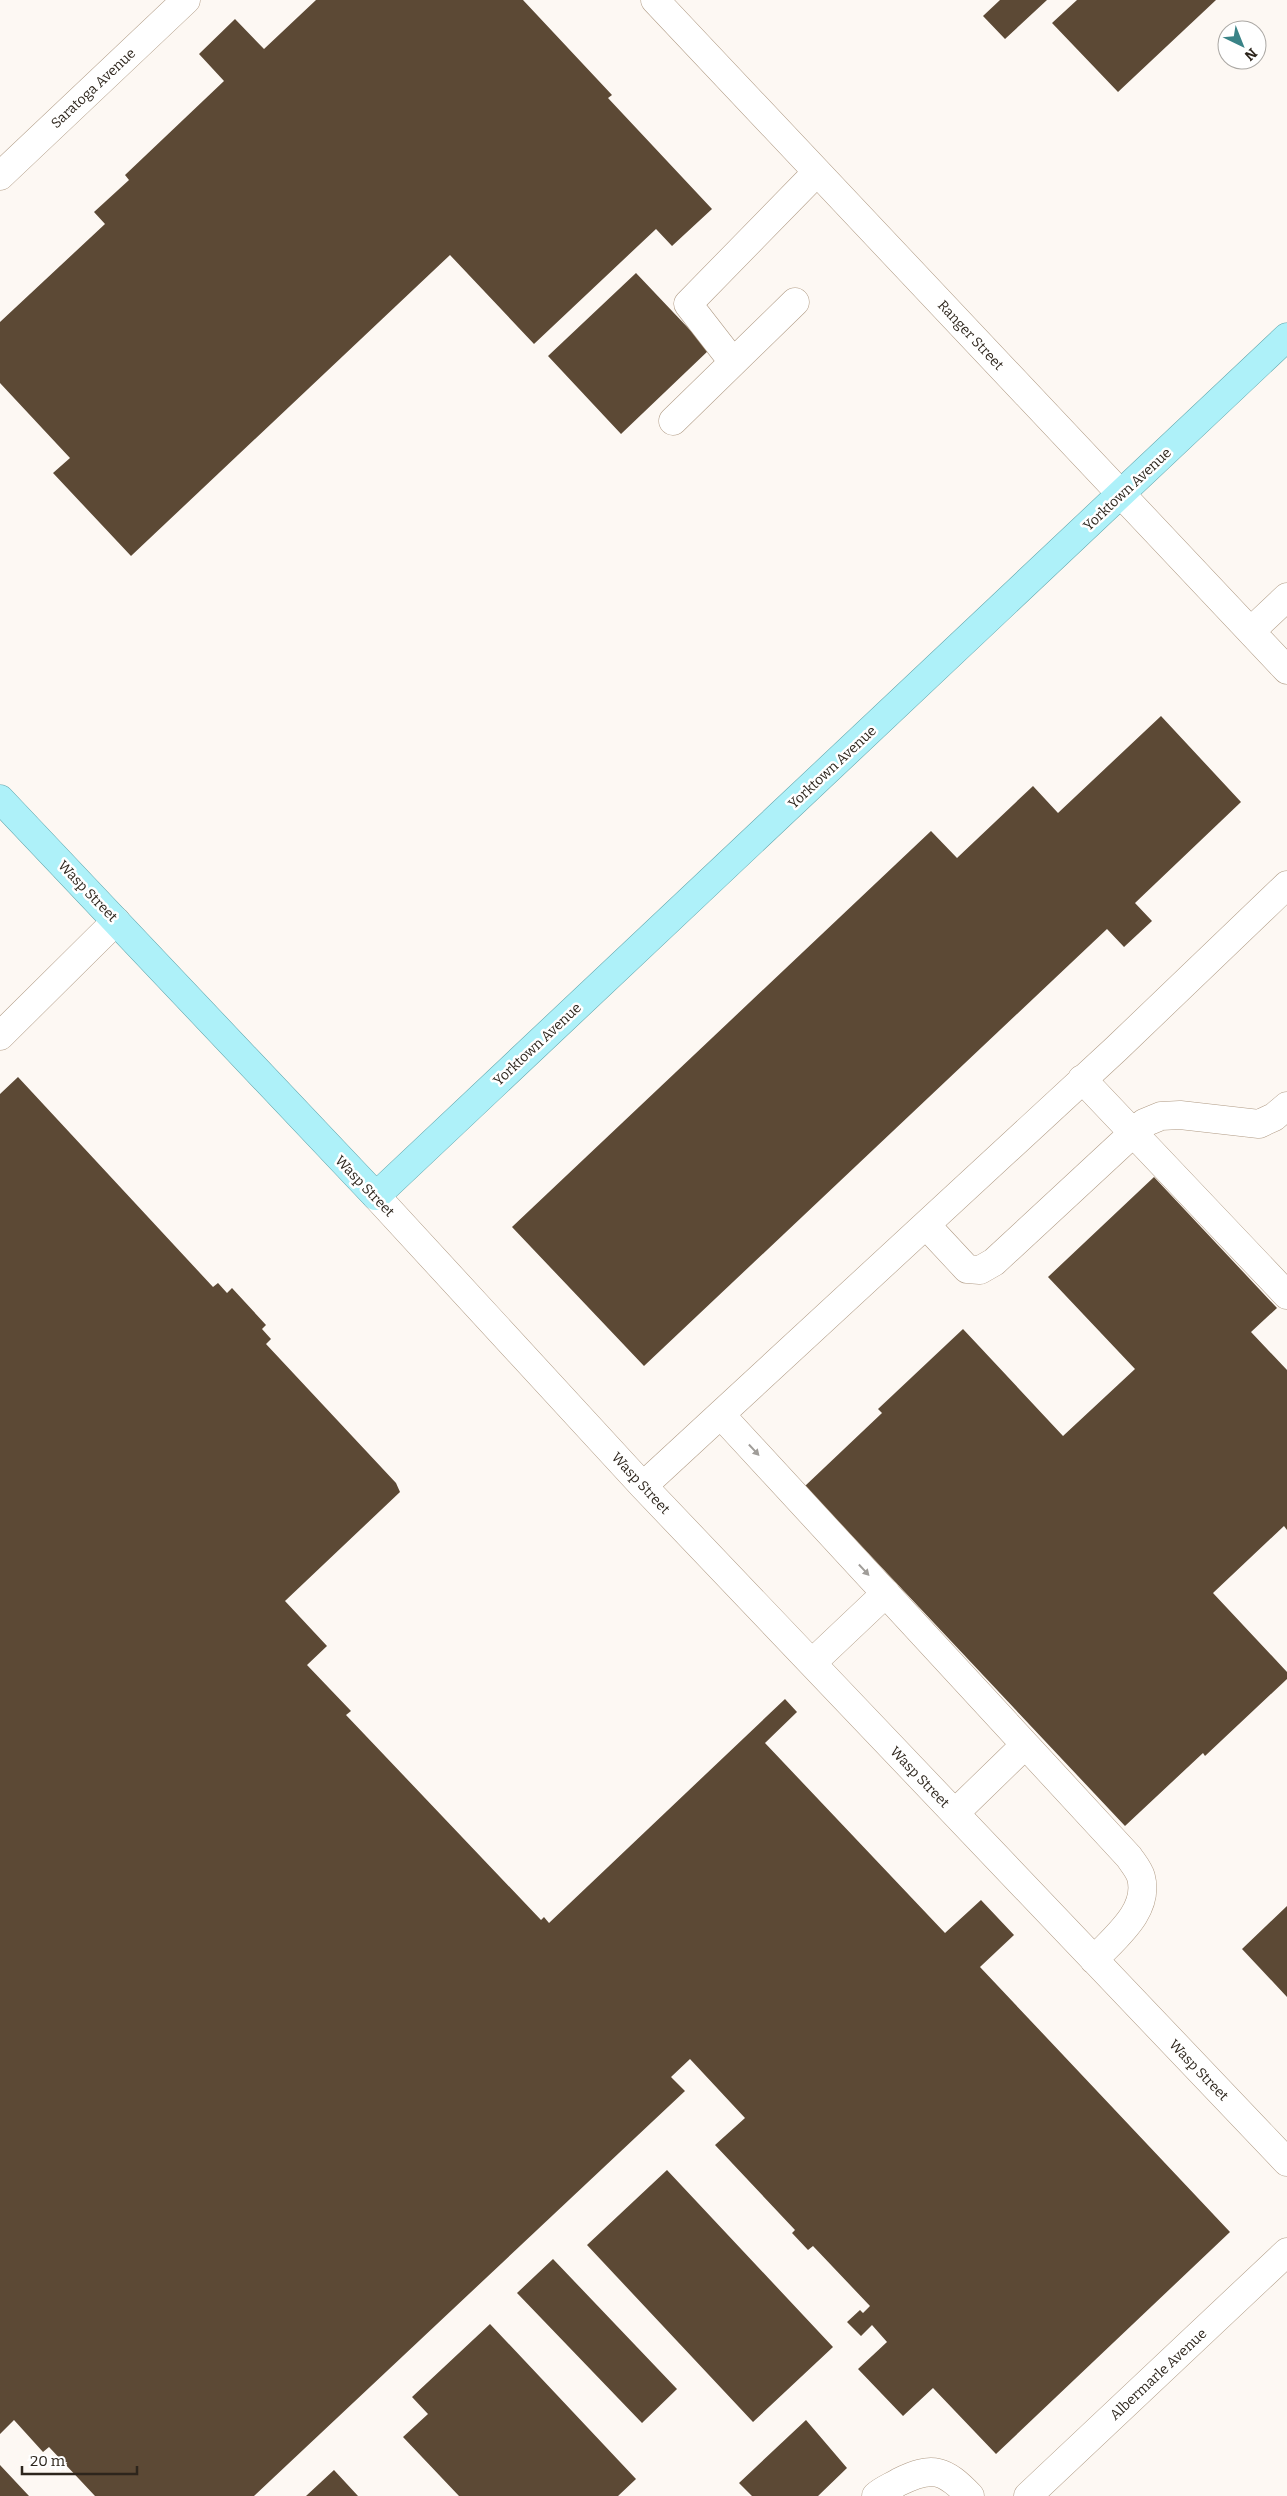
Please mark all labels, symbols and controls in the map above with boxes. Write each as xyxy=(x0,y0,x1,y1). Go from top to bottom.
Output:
north arrow xyxy=(1217,20,1267,70)
text: N xyxy=(1241,44,1260,64)
street label: Saratoga Avenue xyxy=(48,45,139,132)
street label: Ranger Street xyxy=(934,297,1007,374)
street label: Yorktown Avenue xyxy=(1080,444,1175,535)
street label: Yorktown Avenue xyxy=(785,722,880,813)
street label: Wasp Street xyxy=(54,857,121,925)
street label: Yorktown Avenue xyxy=(490,999,585,1090)
street label: Wasp Street xyxy=(331,1152,398,1220)
one-way arrow xyxy=(748,1444,760,1456)
street label: Wasp Street xyxy=(608,1449,674,1518)
one-way arrow xyxy=(858,1563,870,1575)
street label: Wasp Street xyxy=(886,1743,953,1811)
street label: Wasp Street xyxy=(1165,2036,1232,2104)
street label: Albermarle Avenue xyxy=(1106,2325,1210,2424)
scale bar xyxy=(22,2444,138,2476)
text: 20 m xyxy=(30,2452,66,2470)

